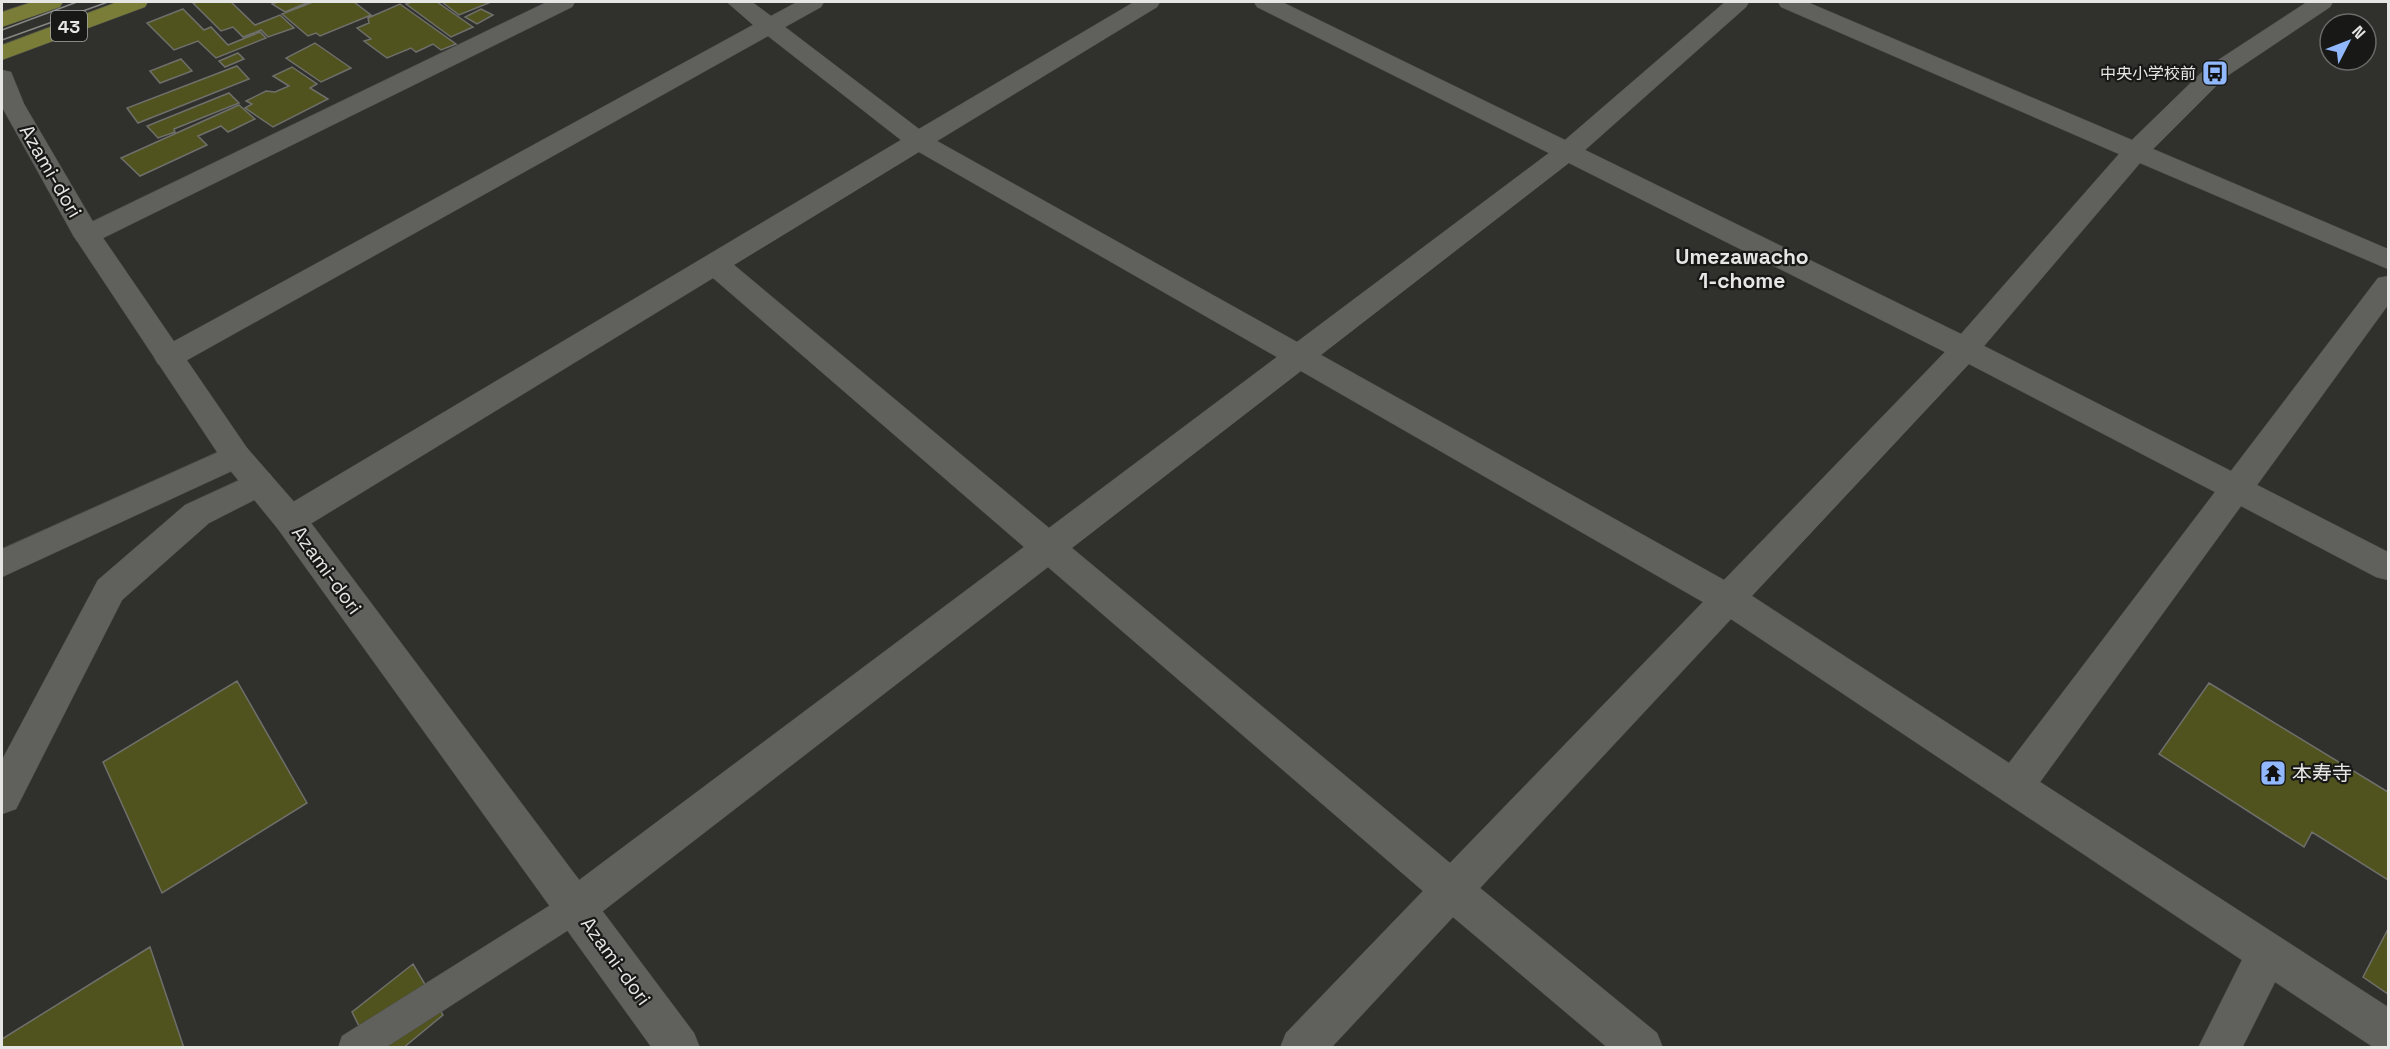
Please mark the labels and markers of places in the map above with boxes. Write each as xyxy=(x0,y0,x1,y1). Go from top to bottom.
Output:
bus stop icon: 中央小学校前 xyxy=(2200,58,2230,88)
place label: 中央小学校前 xyxy=(2100,63,2196,84)
temple icon: 本寿寺 xyxy=(2258,758,2288,788)
place label: 本寿寺 xyxy=(2292,760,2352,786)

